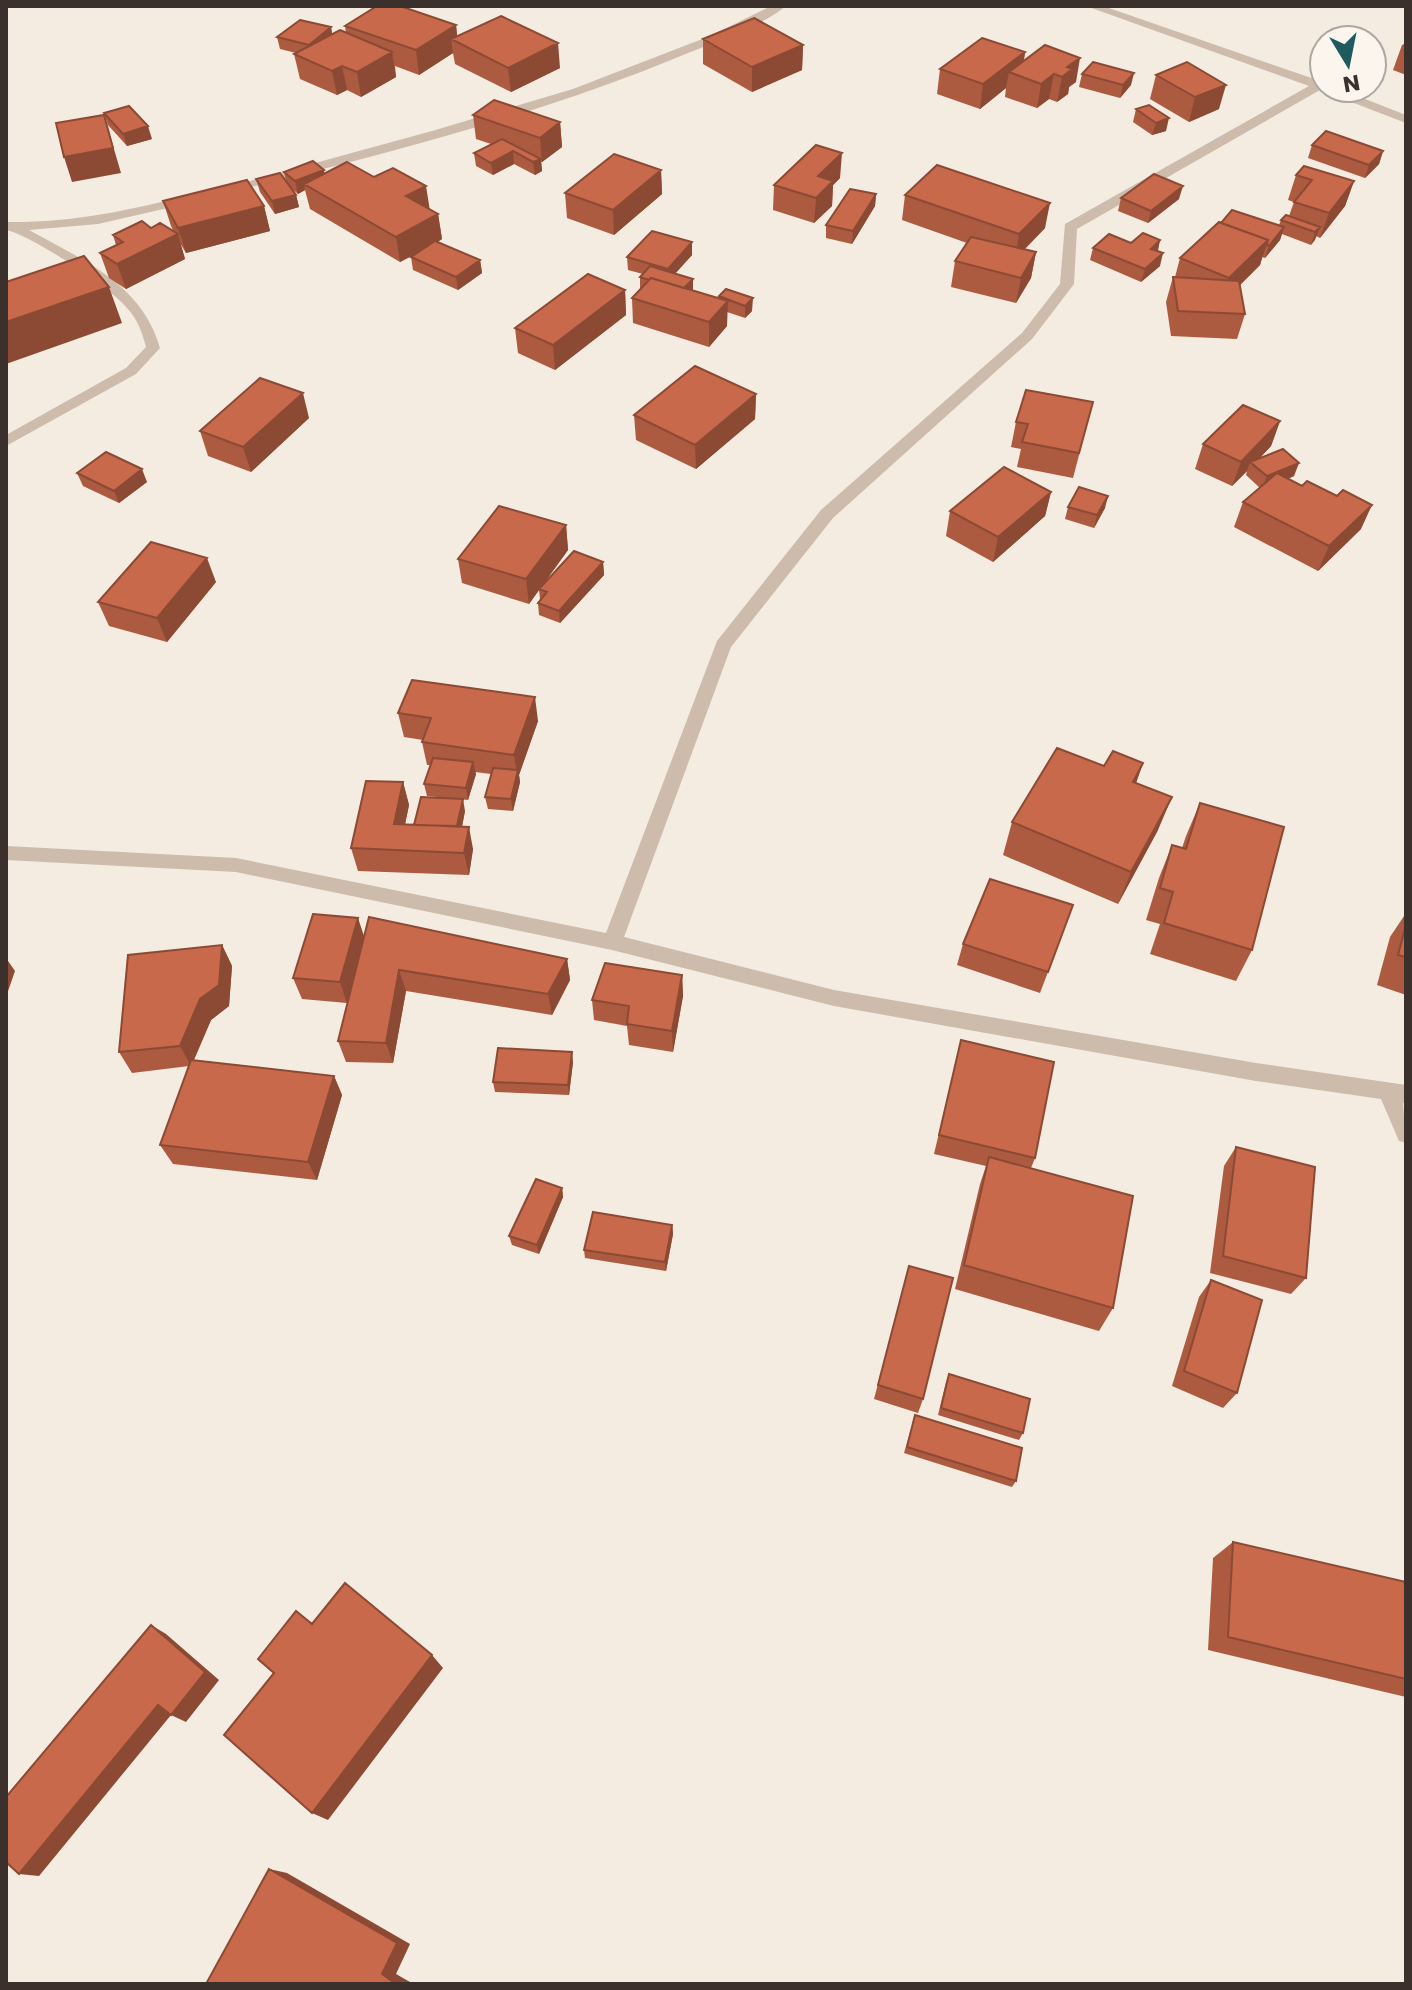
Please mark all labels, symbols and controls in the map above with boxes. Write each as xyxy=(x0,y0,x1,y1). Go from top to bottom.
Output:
north arrow xyxy=(1308,24,1388,104)
text: N xyxy=(1341,67,1362,100)

